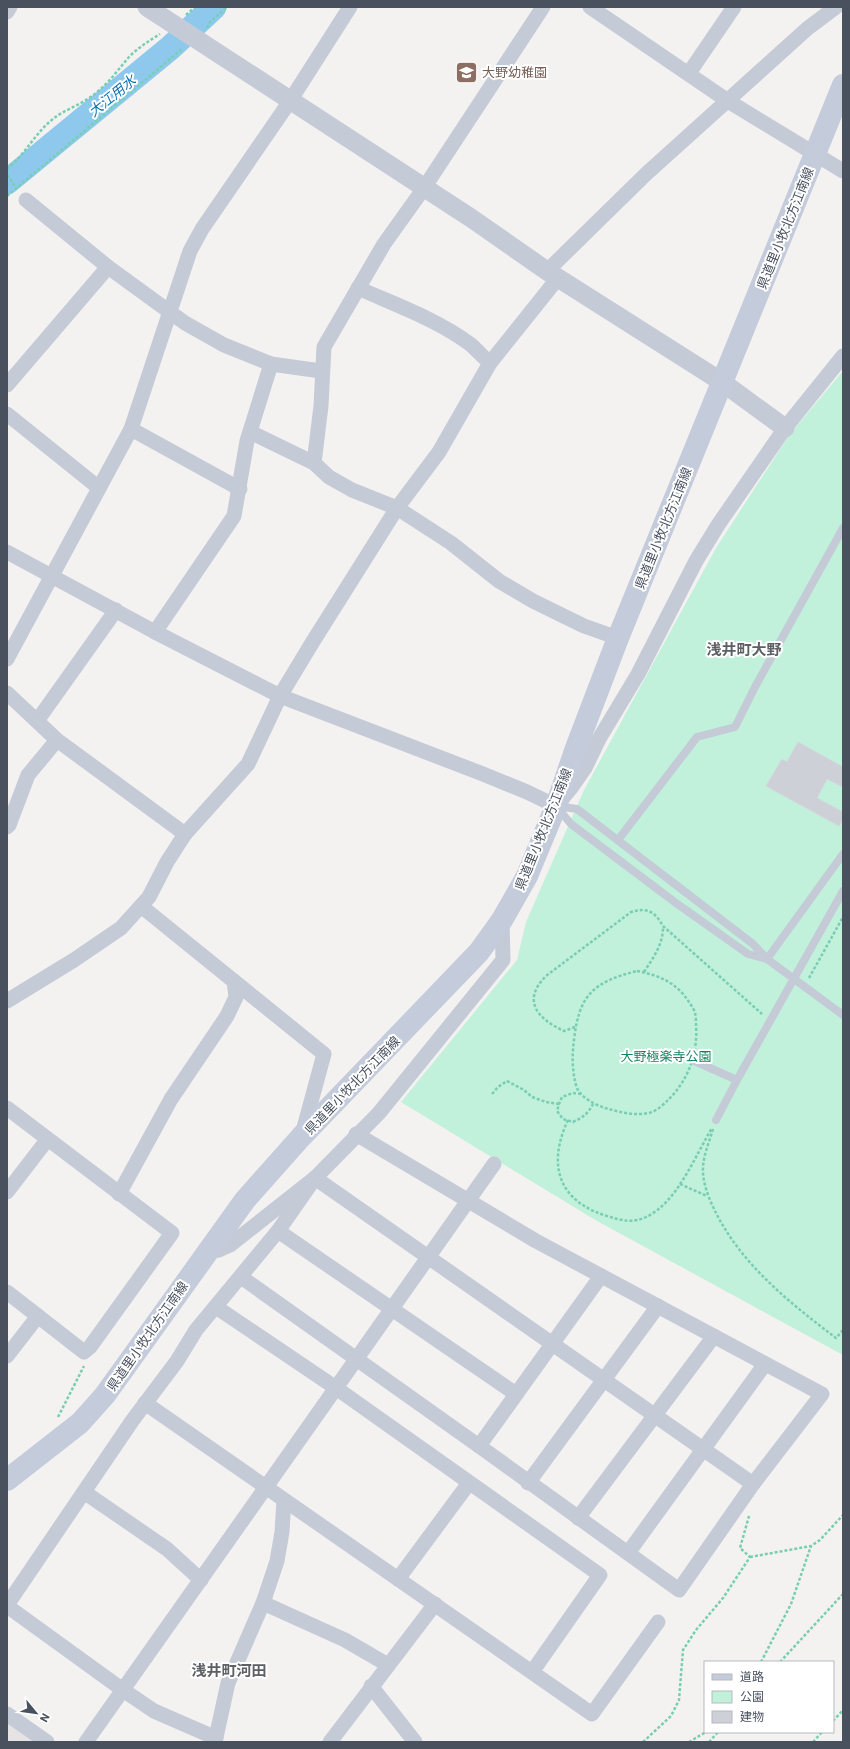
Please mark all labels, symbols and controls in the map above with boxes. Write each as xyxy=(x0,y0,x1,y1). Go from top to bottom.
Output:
school or university icon: 大野幼稚園 xyxy=(453,59,479,85)
place label: 大野幼稚園 xyxy=(482,65,547,80)
water label: 大江用水 xyxy=(85,71,140,120)
street label: 県道里小牧北方江南線 xyxy=(754,165,817,291)
street label: 県道里小牧北方江南線 xyxy=(632,465,695,591)
district label: 浅井町大野 xyxy=(706,641,782,659)
street label: 県道里小牧北方江南線 xyxy=(512,766,575,892)
street label: 県道里小牧北方江南線 xyxy=(302,1033,403,1137)
park label: 大野極楽寺公園 xyxy=(620,1049,712,1064)
street label: 県道里小牧北方江南線 xyxy=(104,1279,191,1394)
legend xyxy=(704,1661,834,1733)
district label: 浅井町河田 xyxy=(191,1662,267,1680)
text: 道路 xyxy=(740,1670,764,1684)
text: 公園 xyxy=(740,1690,764,1704)
north arrow xyxy=(16,1693,56,1733)
text: 建物 xyxy=(740,1710,764,1724)
text: N xyxy=(37,1711,52,1724)

